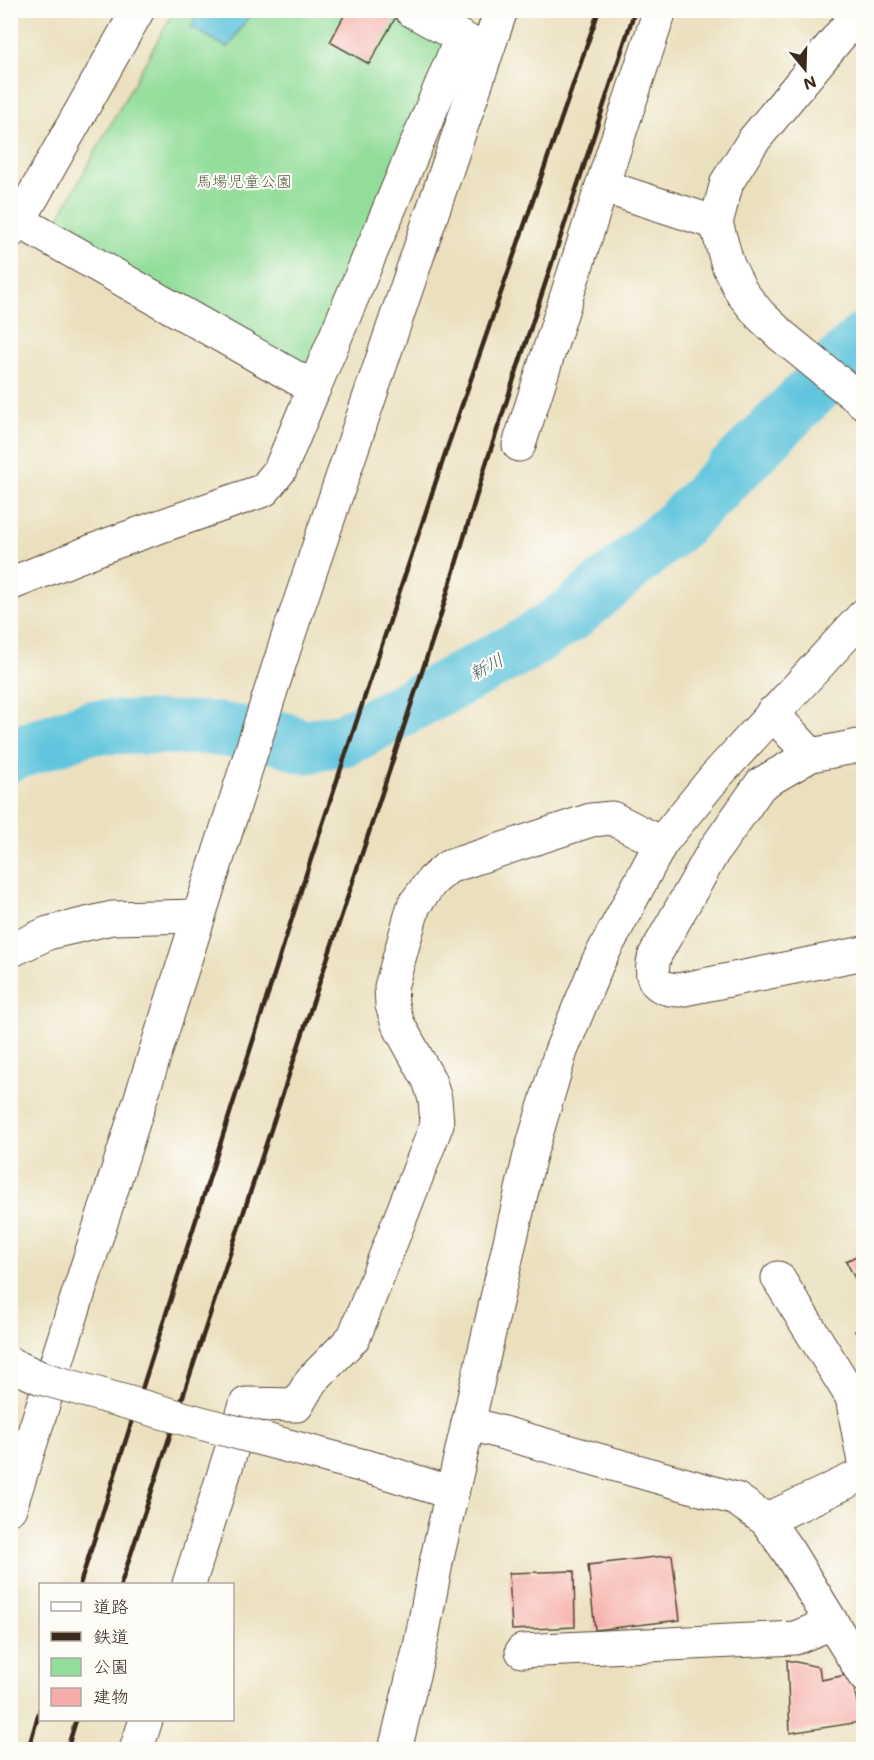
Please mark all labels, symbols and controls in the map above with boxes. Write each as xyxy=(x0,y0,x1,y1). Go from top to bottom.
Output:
north arrow xyxy=(775,39,835,99)
text: N xyxy=(801,72,819,96)
park label: 馬場児童公園 xyxy=(196,170,292,191)
water label: 新川 xyxy=(464,647,508,685)
legend xyxy=(39,1583,234,1721)
text: 道路 xyxy=(93,1594,129,1618)
text: 鉄道 xyxy=(93,1624,129,1648)
text: 公園 xyxy=(93,1654,129,1678)
text: 建物 xyxy=(93,1684,129,1708)

